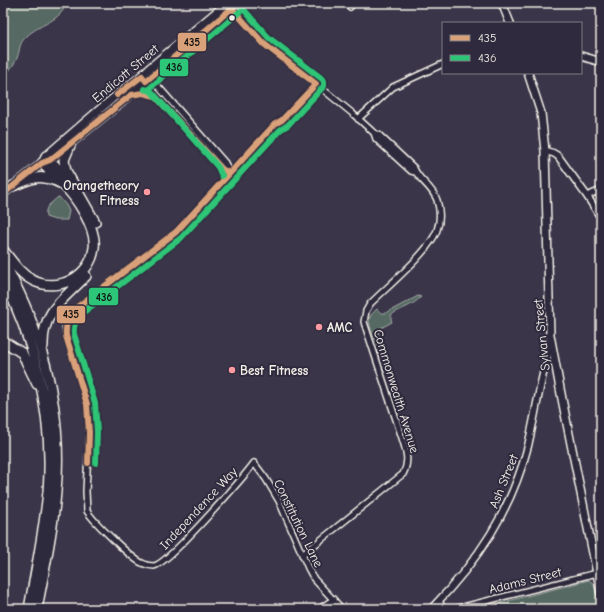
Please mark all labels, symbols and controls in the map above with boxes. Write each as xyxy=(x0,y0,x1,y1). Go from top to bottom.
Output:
unlabelled marker xyxy=(227,13,237,23)
legend xyxy=(442,22,582,74)
text: 435 xyxy=(478,31,496,45)
line badge: 435 xyxy=(177,32,207,52)
text: 435 xyxy=(184,36,200,49)
street label: Endicott Street xyxy=(89,40,163,106)
text: 436 xyxy=(478,51,496,65)
line badge: 436 xyxy=(159,58,189,77)
text: 436 xyxy=(166,61,182,74)
place label: Orangetheory Fitness xyxy=(63,178,139,208)
marker: Orangetheory Fitness xyxy=(142,187,152,197)
line badge: 436 xyxy=(88,287,119,306)
text: 436 xyxy=(96,291,112,304)
street label: Sylvan Street xyxy=(530,297,553,371)
line badge: 435 xyxy=(56,305,86,324)
text: 435 xyxy=(63,308,79,321)
place label: AMC xyxy=(327,320,352,335)
marker: AMC xyxy=(314,322,324,332)
street label: Commonwealth Avenue xyxy=(371,327,423,455)
place label: Best Fitness xyxy=(240,363,309,378)
marker: Best Fitness xyxy=(227,365,237,375)
street label: Ash Street xyxy=(486,451,522,510)
street label: Independence Way xyxy=(156,464,240,553)
street label: Constitution Lane xyxy=(271,477,327,570)
street label: Adams Street xyxy=(487,564,564,597)

